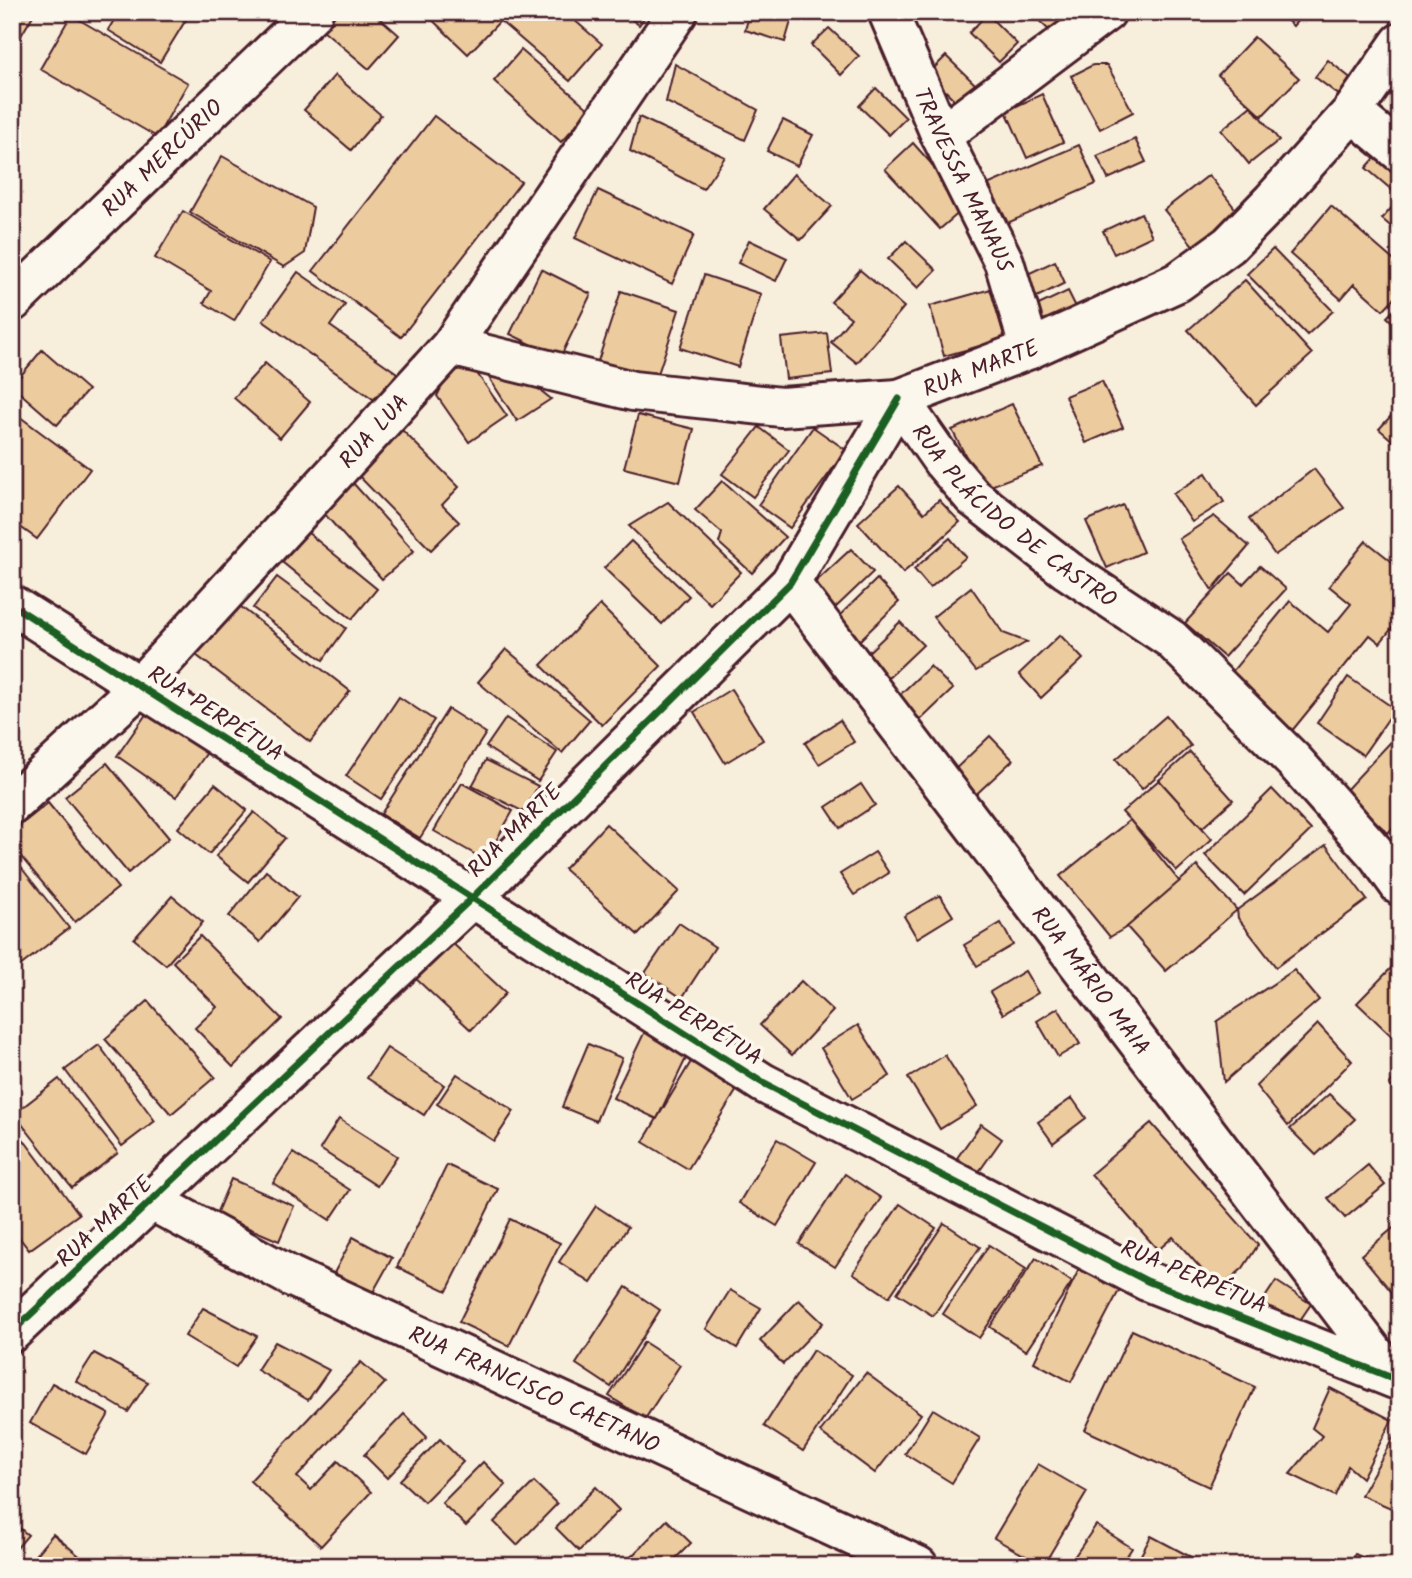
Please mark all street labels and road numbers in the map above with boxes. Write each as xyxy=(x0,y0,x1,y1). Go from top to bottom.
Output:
street label: TRAVESSA MANAUS xyxy=(902,83,1022,276)
street label: RUA MERCÚRIO xyxy=(94,91,232,227)
street label: RUA MARTE xyxy=(918,331,1046,408)
street label: RUA LUA xyxy=(331,386,419,478)
street label: RUA PLÁCIDO DE CASTRO xyxy=(902,417,1123,618)
street label: RUA PERPÉTUA xyxy=(140,657,290,772)
street label: RUA MARTE xyxy=(460,775,572,887)
street label: RUA MÁRIO MAIA xyxy=(1021,899,1159,1064)
street label: RUA PERPÉTUA xyxy=(617,963,769,1076)
street label: RUA MARTE xyxy=(49,1167,163,1277)
street label: RUA PERPÉTUA xyxy=(1114,1231,1272,1325)
street label: RUA FRANCISCO CAETANO xyxy=(402,1317,665,1464)

